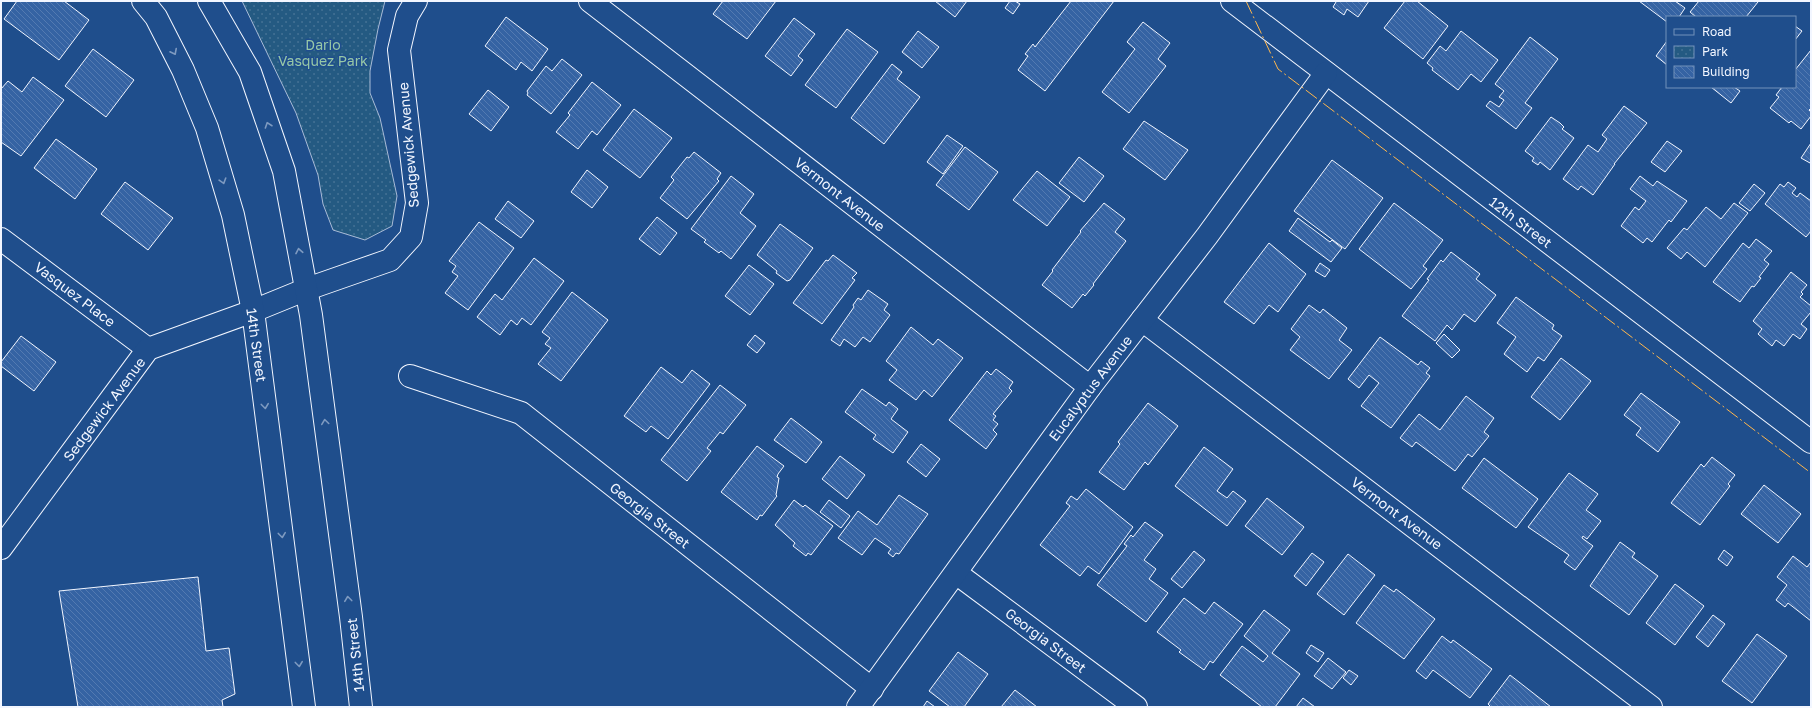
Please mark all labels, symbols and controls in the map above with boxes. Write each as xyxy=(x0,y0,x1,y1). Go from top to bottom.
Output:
legend xyxy=(1666,16,1796,88)
text: Road xyxy=(1702,24,1731,39)
park label: Dario Vasquez Park xyxy=(278,36,368,69)
text: Park xyxy=(1702,44,1728,59)
one-way arrow xyxy=(169,48,177,55)
text: Building xyxy=(1702,64,1750,79)
street label: Sedgewick Avenue xyxy=(394,82,422,208)
one-way arrow xyxy=(264,122,273,129)
street label: Vermont Avenue xyxy=(791,153,889,235)
one-way arrow xyxy=(218,177,227,184)
street label: 12th Street xyxy=(1486,193,1556,251)
one-way arrow xyxy=(296,248,304,254)
street label: Vasquez Place xyxy=(31,258,119,330)
street label: 14th Street xyxy=(243,307,271,383)
street label: Eucalyptus Avenue xyxy=(1045,332,1135,444)
street label: Sedgewick Avenue xyxy=(59,354,149,464)
one-way arrow xyxy=(260,403,269,409)
one-way arrow xyxy=(321,419,330,425)
street label: Vermont Avenue xyxy=(1348,473,1446,553)
street label: Georgia Street xyxy=(607,478,693,552)
one-way arrow xyxy=(277,532,286,538)
one-way arrow xyxy=(344,596,353,602)
street label: Georgia Street xyxy=(1002,604,1090,676)
street label: 14th Street xyxy=(343,617,367,693)
one-way arrow xyxy=(294,660,303,667)

